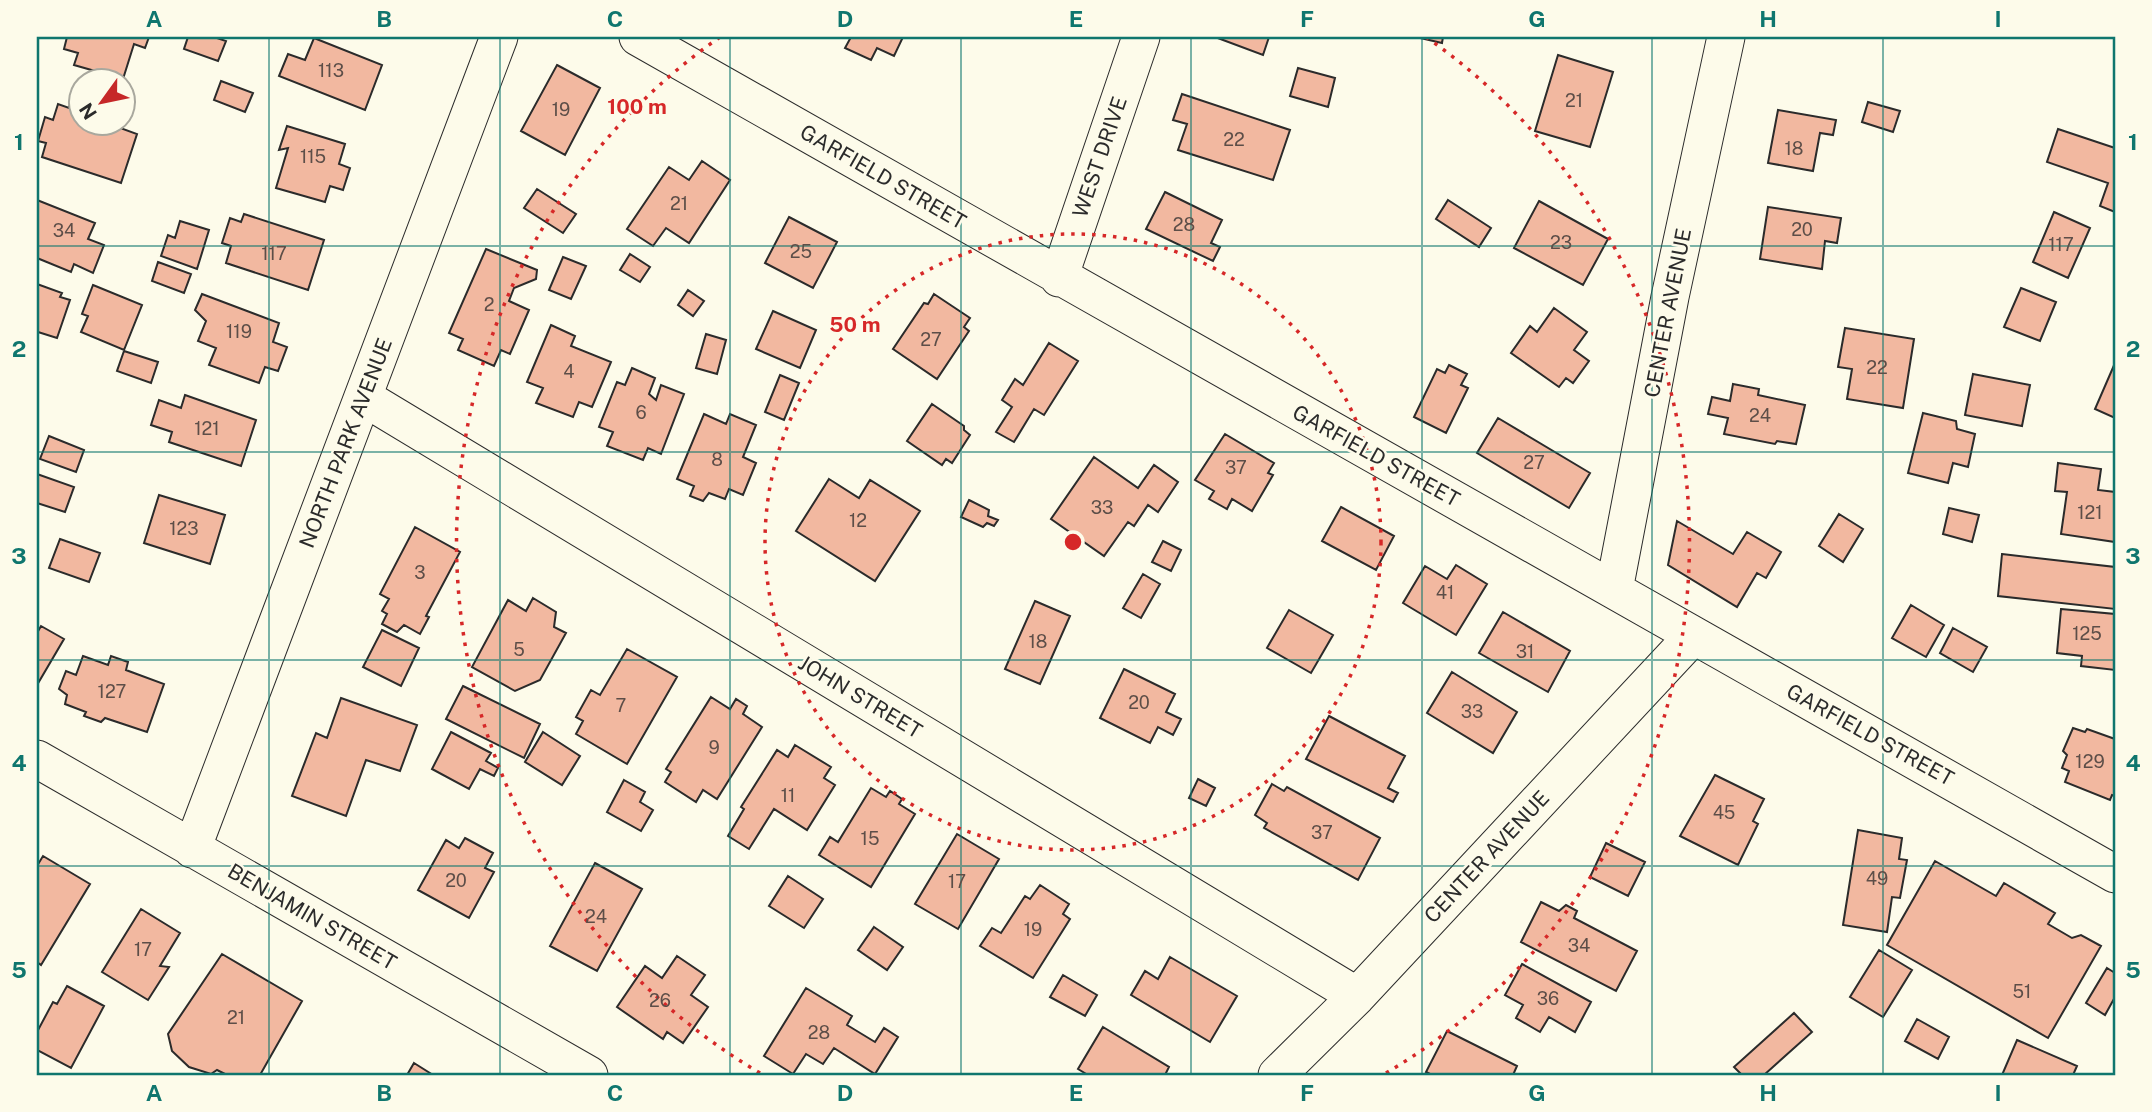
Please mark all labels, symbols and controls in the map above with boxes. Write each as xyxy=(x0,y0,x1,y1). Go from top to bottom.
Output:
text: A xyxy=(146,5,163,32)
text: B xyxy=(376,5,392,32)
text: C xyxy=(607,5,623,32)
text: D xyxy=(837,5,853,32)
text: E xyxy=(1069,5,1083,32)
text: F xyxy=(1300,5,1314,32)
text: G xyxy=(1528,5,1546,32)
text: H xyxy=(1759,5,1777,32)
text: I xyxy=(1994,5,2002,32)
house number: 113 xyxy=(318,60,344,81)
north arrow xyxy=(66,66,136,136)
house number: 21 xyxy=(1565,90,1583,111)
street label: WEST DRIVE xyxy=(1067,93,1132,221)
text: 100 m xyxy=(607,94,667,119)
text: N xyxy=(74,99,101,123)
house number: 19 xyxy=(552,99,570,120)
street label: GARFIELD STREET xyxy=(796,119,971,234)
text: 1 xyxy=(14,128,24,155)
text: 1 xyxy=(2128,128,2138,155)
house number: 22 xyxy=(1223,129,1245,150)
house number: 18 xyxy=(1785,138,1803,159)
house number: 115 xyxy=(300,146,326,167)
house number: 21 xyxy=(670,193,688,214)
house number: 28 xyxy=(1173,214,1195,235)
house number: 20 xyxy=(1791,219,1813,240)
house number: 34 xyxy=(53,220,75,241)
street label: CENTER AVENUE xyxy=(1639,226,1696,400)
house number: 23 xyxy=(1550,232,1572,253)
house number: 117 xyxy=(2048,234,2074,255)
house number: 25 xyxy=(790,241,812,262)
house number: 117 xyxy=(261,243,287,264)
house number: 2 xyxy=(484,294,494,315)
text: 50 m xyxy=(829,312,881,337)
house number: 119 xyxy=(226,321,252,342)
house number: 27 xyxy=(920,329,942,350)
street label: NORTH PARK AVENUE xyxy=(294,334,397,551)
text: 2 xyxy=(12,335,26,362)
text: 2 xyxy=(2126,335,2140,362)
house number: 22 xyxy=(1866,357,1888,378)
house number: 4 xyxy=(563,361,575,382)
street label: GARFIELD STREET xyxy=(1288,399,1464,512)
house number: 6 xyxy=(635,402,647,423)
house number: 24 xyxy=(1749,405,1771,426)
house number: 121 xyxy=(194,418,220,439)
house number: 8 xyxy=(711,449,723,470)
house number: 27 xyxy=(1523,452,1545,473)
house number: 37 xyxy=(1225,457,1247,478)
house number: 33 xyxy=(1091,497,1113,518)
house number: 121 xyxy=(2077,502,2103,523)
house number: 12 xyxy=(849,510,867,531)
house number: 123 xyxy=(169,518,199,539)
centre of rings xyxy=(1061,530,1085,554)
text: 3 xyxy=(11,542,27,569)
text: 3 xyxy=(2125,542,2141,569)
house number: 3 xyxy=(414,562,426,583)
house number: 41 xyxy=(1436,582,1454,603)
house number: 125 xyxy=(2072,623,2102,644)
house number: 18 xyxy=(1029,631,1047,652)
house number: 5 xyxy=(513,639,525,660)
house number: 31 xyxy=(1516,641,1534,662)
street label: JOHN STREET xyxy=(794,650,927,743)
street label: GARFIELD STREET xyxy=(1782,678,1958,791)
house number: 127 xyxy=(98,681,126,702)
house number: 20 xyxy=(1128,692,1150,713)
house number: 7 xyxy=(616,695,626,716)
house number: 33 xyxy=(1461,701,1483,722)
house number: 9 xyxy=(708,737,720,758)
text: 4 xyxy=(11,749,27,776)
text: 4 xyxy=(2125,749,2141,776)
house number: 129 xyxy=(2075,751,2105,772)
house number: 11 xyxy=(781,785,795,806)
street label: CENTER AVENUE xyxy=(1419,785,1554,928)
house number: 45 xyxy=(1713,802,1735,823)
house number: 37 xyxy=(1311,822,1333,843)
house number: 15 xyxy=(861,828,879,849)
street label: BENJAMIN STREET xyxy=(224,858,401,975)
house number: 49 xyxy=(1866,868,1888,889)
house number: 20 xyxy=(445,870,467,891)
house number: 17 xyxy=(948,871,966,892)
house number: 24 xyxy=(585,906,607,927)
house number: 19 xyxy=(1024,919,1042,940)
house number: 34 xyxy=(1568,935,1590,956)
house number: 17 xyxy=(134,939,152,960)
text: 5 xyxy=(11,956,27,983)
text: 5 xyxy=(2125,956,2141,983)
house number: 51 xyxy=(2013,981,2031,1002)
house number: 36 xyxy=(1537,988,1559,1009)
house number: 26 xyxy=(649,990,671,1011)
house number: 21 xyxy=(227,1007,245,1028)
house number: 28 xyxy=(808,1022,830,1043)
text: A xyxy=(146,1079,163,1106)
text: B xyxy=(376,1079,392,1106)
text: C xyxy=(607,1079,623,1106)
text: D xyxy=(837,1079,853,1106)
text: E xyxy=(1069,1079,1083,1106)
text: F xyxy=(1300,1079,1314,1106)
text: G xyxy=(1528,1079,1546,1106)
text: H xyxy=(1759,1079,1777,1106)
text: I xyxy=(1994,1079,2002,1106)

